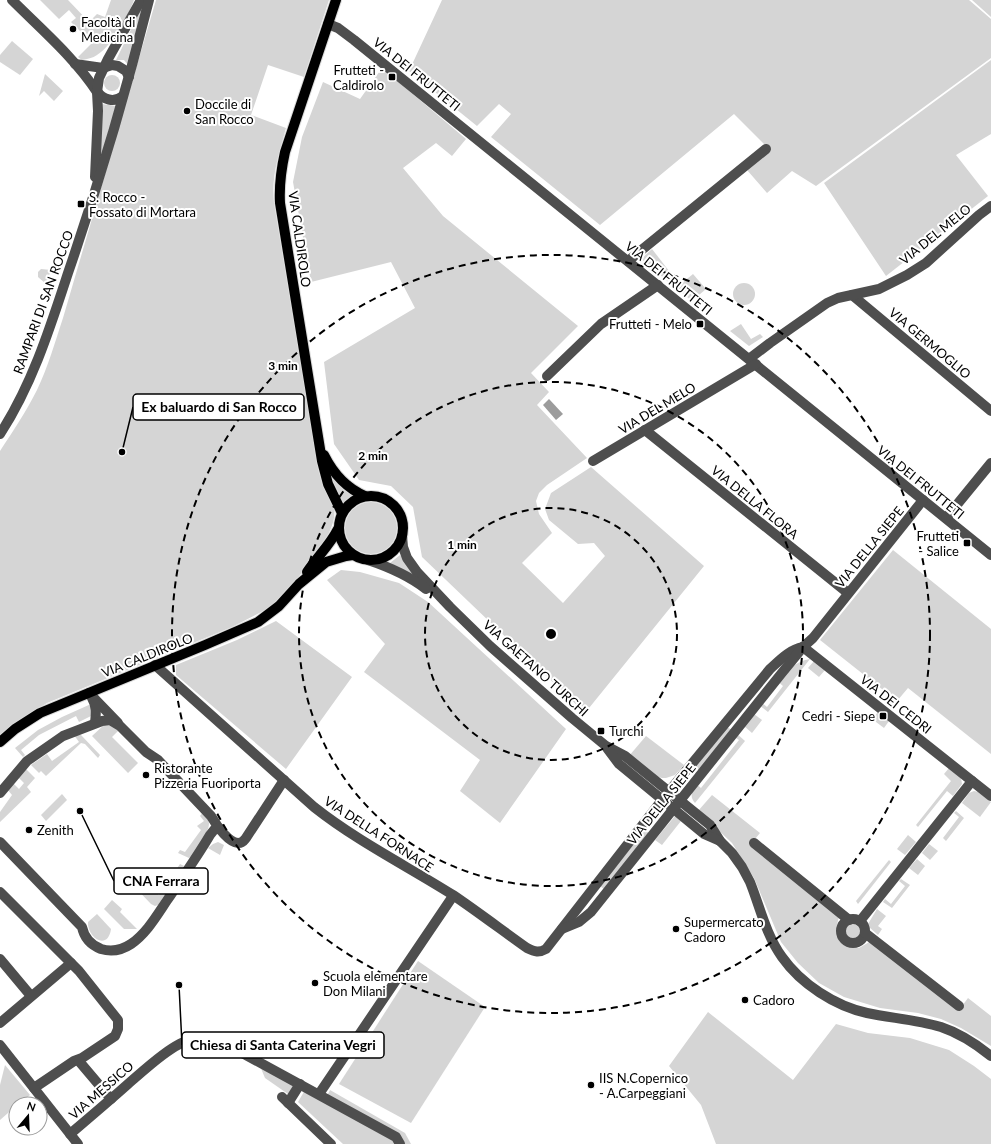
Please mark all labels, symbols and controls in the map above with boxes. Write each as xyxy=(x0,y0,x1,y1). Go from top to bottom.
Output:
place label: Facoltà di Medicina xyxy=(81,14,135,45)
marker: Facoltà di Medicina xyxy=(68,24,78,34)
street label: VIA DEI FRUTTETI xyxy=(370,34,464,114)
place label: Frutteti - Caldirolo xyxy=(333,62,384,93)
marker: Frutteti - Caldirolo xyxy=(387,72,397,82)
place label: Doccile di San Rocco xyxy=(195,96,254,127)
marker: Doccile di San Rocco xyxy=(182,106,192,116)
place label: S. Rocco - Fossato di Mortara xyxy=(89,189,196,220)
street label: VIA CALDIROLO xyxy=(285,190,315,288)
marker: S. Rocco - Fossato di Mortara xyxy=(76,199,86,209)
street label: VIA DEL MELO xyxy=(896,200,974,268)
street label: RAMPARI DI SAN ROCCO xyxy=(10,228,76,376)
street label: VIA DEI FRUTTETI xyxy=(622,238,716,318)
street label: VIA GERMOGLIO xyxy=(886,304,974,382)
place label: Frutteti - Melo xyxy=(609,316,692,332)
marker: Frutteti - Melo xyxy=(695,319,705,329)
text: 3 min xyxy=(268,358,298,373)
street label: VIA DEL MELO xyxy=(615,379,699,437)
callout: Ex baluardo di San Rocco xyxy=(133,394,304,420)
text: Ex baluardo di San Rocco xyxy=(141,398,297,415)
street label: VIA DEI FRUTTETI xyxy=(874,442,968,522)
text: 2 min xyxy=(358,448,388,463)
street label: VIA DELLA FLORA xyxy=(708,462,802,542)
street label: VIA DELLA SIEPE xyxy=(831,503,907,591)
place label: Frutteti - Salice xyxy=(917,528,959,559)
text: 1 min xyxy=(447,537,477,552)
marker: Frutteti - Salice xyxy=(962,538,972,548)
street label: VIA GAETANO TURCHI xyxy=(480,616,592,720)
centre of rings xyxy=(544,627,558,641)
street label: VIA CALDIROLO xyxy=(99,629,195,681)
street label: VIA DEI CEDRI xyxy=(857,671,935,737)
place label: Cedri - Siepe xyxy=(802,708,875,724)
marker: Cedri - Siepe xyxy=(878,711,888,721)
place label: Turchi xyxy=(609,723,644,739)
marker: Turchi xyxy=(596,726,606,736)
place label: Ristorante Pizzeria Fuoriporta xyxy=(154,760,261,791)
street label: VIA DELLA SIEPE xyxy=(623,760,699,848)
marker: Ristorante Pizzeria Fuoriporta xyxy=(141,770,151,780)
street label: VIA DELLA FORNACE xyxy=(321,793,437,875)
place label: Zenith xyxy=(37,822,74,838)
marker: Zenith xyxy=(24,825,34,835)
callout: CNA Ferrara xyxy=(114,868,208,894)
text: CNA Ferrara xyxy=(122,872,200,889)
place label: Supermercato Cadoro xyxy=(684,914,764,945)
marker: Supermercato Cadoro xyxy=(671,924,681,934)
place label: Scuola elementare Don Milani xyxy=(323,968,428,999)
marker: Scuola elementare Don Milani xyxy=(310,978,320,988)
place label: Cadoro xyxy=(753,992,795,1008)
marker: Cadoro xyxy=(740,995,750,1005)
callout: Chiesa di Santa Caterina Vegri xyxy=(182,1032,384,1058)
text: Chiesa di Santa Caterina Vegri xyxy=(190,1036,376,1053)
street label: VIA MESSICO xyxy=(65,1058,137,1122)
place label: IIS N.Copernico - A.Carpeggiani xyxy=(599,1070,688,1101)
marker: IIS N.Copernico - A.Carpeggiani xyxy=(586,1080,596,1090)
north arrow xyxy=(8,1096,48,1136)
text: N xyxy=(25,1099,38,1114)

